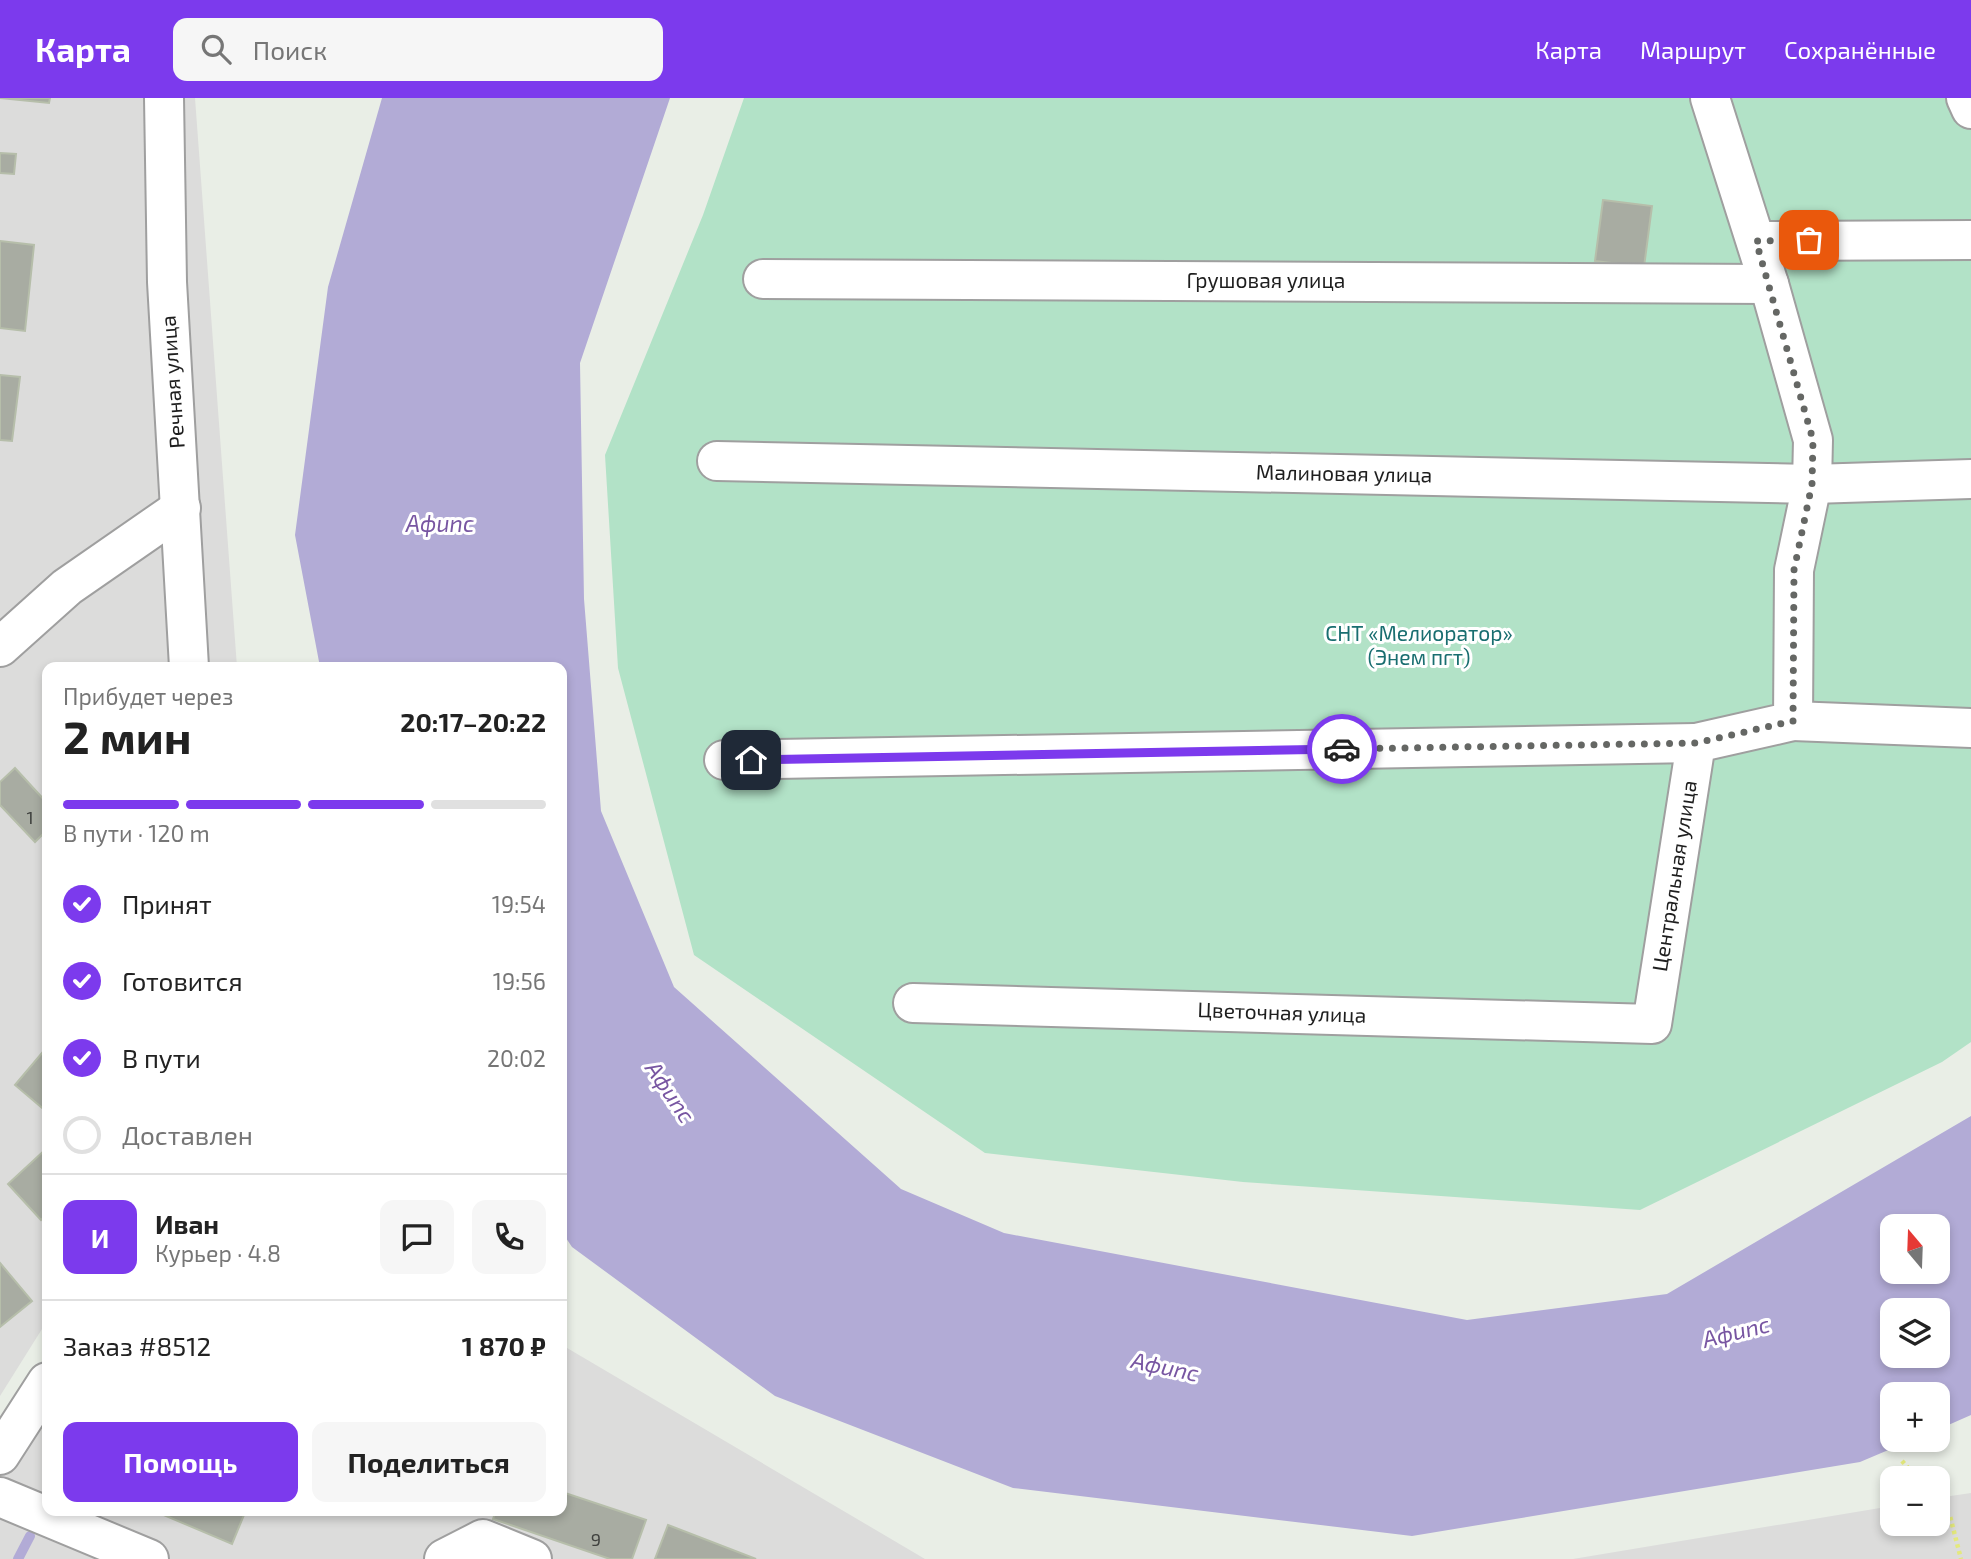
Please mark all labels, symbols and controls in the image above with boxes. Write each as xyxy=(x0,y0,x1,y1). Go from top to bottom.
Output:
search box xyxy=(173,18,663,81)
text: Карта xyxy=(35,29,131,69)
icon: search xyxy=(197,30,235,68)
text: Поиск xyxy=(253,34,327,65)
text: Карта xyxy=(1535,35,1602,64)
text: Маршрут xyxy=(1640,35,1746,64)
text: Сохранённые xyxy=(1784,35,1936,64)
pin xyxy=(1779,210,1839,270)
icon: bag xyxy=(1790,221,1828,259)
street label: Грушовая улица xyxy=(1187,267,1345,293)
street label: Речная улица xyxy=(154,315,190,449)
street label: Малиновая улица xyxy=(1256,458,1432,488)
water label: Афипс xyxy=(405,509,474,537)
park label: СНТ «Мелиоратор» (Энем пгт) xyxy=(1325,620,1513,669)
text: Прибудет через xyxy=(63,682,233,710)
text: 20:17–20:22 xyxy=(400,706,546,737)
text: 2 мин xyxy=(63,708,192,763)
courier xyxy=(1307,714,1377,784)
pin xyxy=(721,730,781,790)
icon: car xyxy=(1323,730,1361,768)
icon: home xyxy=(732,741,770,779)
street label: Центральная улица xyxy=(1646,778,1702,973)
house number: 1 xyxy=(26,806,34,828)
text: В пути · 120 m xyxy=(63,819,210,847)
icon: check xyxy=(63,885,101,923)
text: Принят xyxy=(122,888,212,919)
text: 19:54 xyxy=(492,890,546,918)
icon: check xyxy=(63,962,101,1000)
text: Готовится xyxy=(122,965,243,996)
text: 19:56 xyxy=(493,967,546,995)
street label: Цветочная улица xyxy=(1197,996,1367,1028)
icon: check xyxy=(63,1039,101,1077)
text: В пути xyxy=(122,1042,201,1073)
text: 20:02 xyxy=(487,1044,546,1072)
water label: Афипс xyxy=(640,1054,702,1128)
text: Доставлен xyxy=(122,1119,253,1150)
button: chat xyxy=(380,1200,454,1274)
button: phone xyxy=(472,1200,546,1274)
text: Иван xyxy=(155,1208,219,1239)
north arrow xyxy=(1880,1214,1950,1284)
map controls xyxy=(1880,1214,1950,1536)
text: И xyxy=(91,1222,109,1253)
text: Курьер · 4.8 xyxy=(155,1239,281,1267)
button: layers xyxy=(1880,1298,1950,1368)
water label: Афипс xyxy=(1698,1309,1772,1353)
text: Заказ #8512 xyxy=(63,1330,211,1361)
text: 1 870 ₽ xyxy=(462,1330,546,1361)
water label: Афипс xyxy=(1128,1345,1202,1387)
button: + xyxy=(1880,1382,1950,1452)
button: Помощь xyxy=(63,1422,298,1502)
button: Поделиться xyxy=(312,1422,546,1502)
button: − xyxy=(1880,1466,1950,1536)
house number: 9 xyxy=(591,1528,601,1550)

